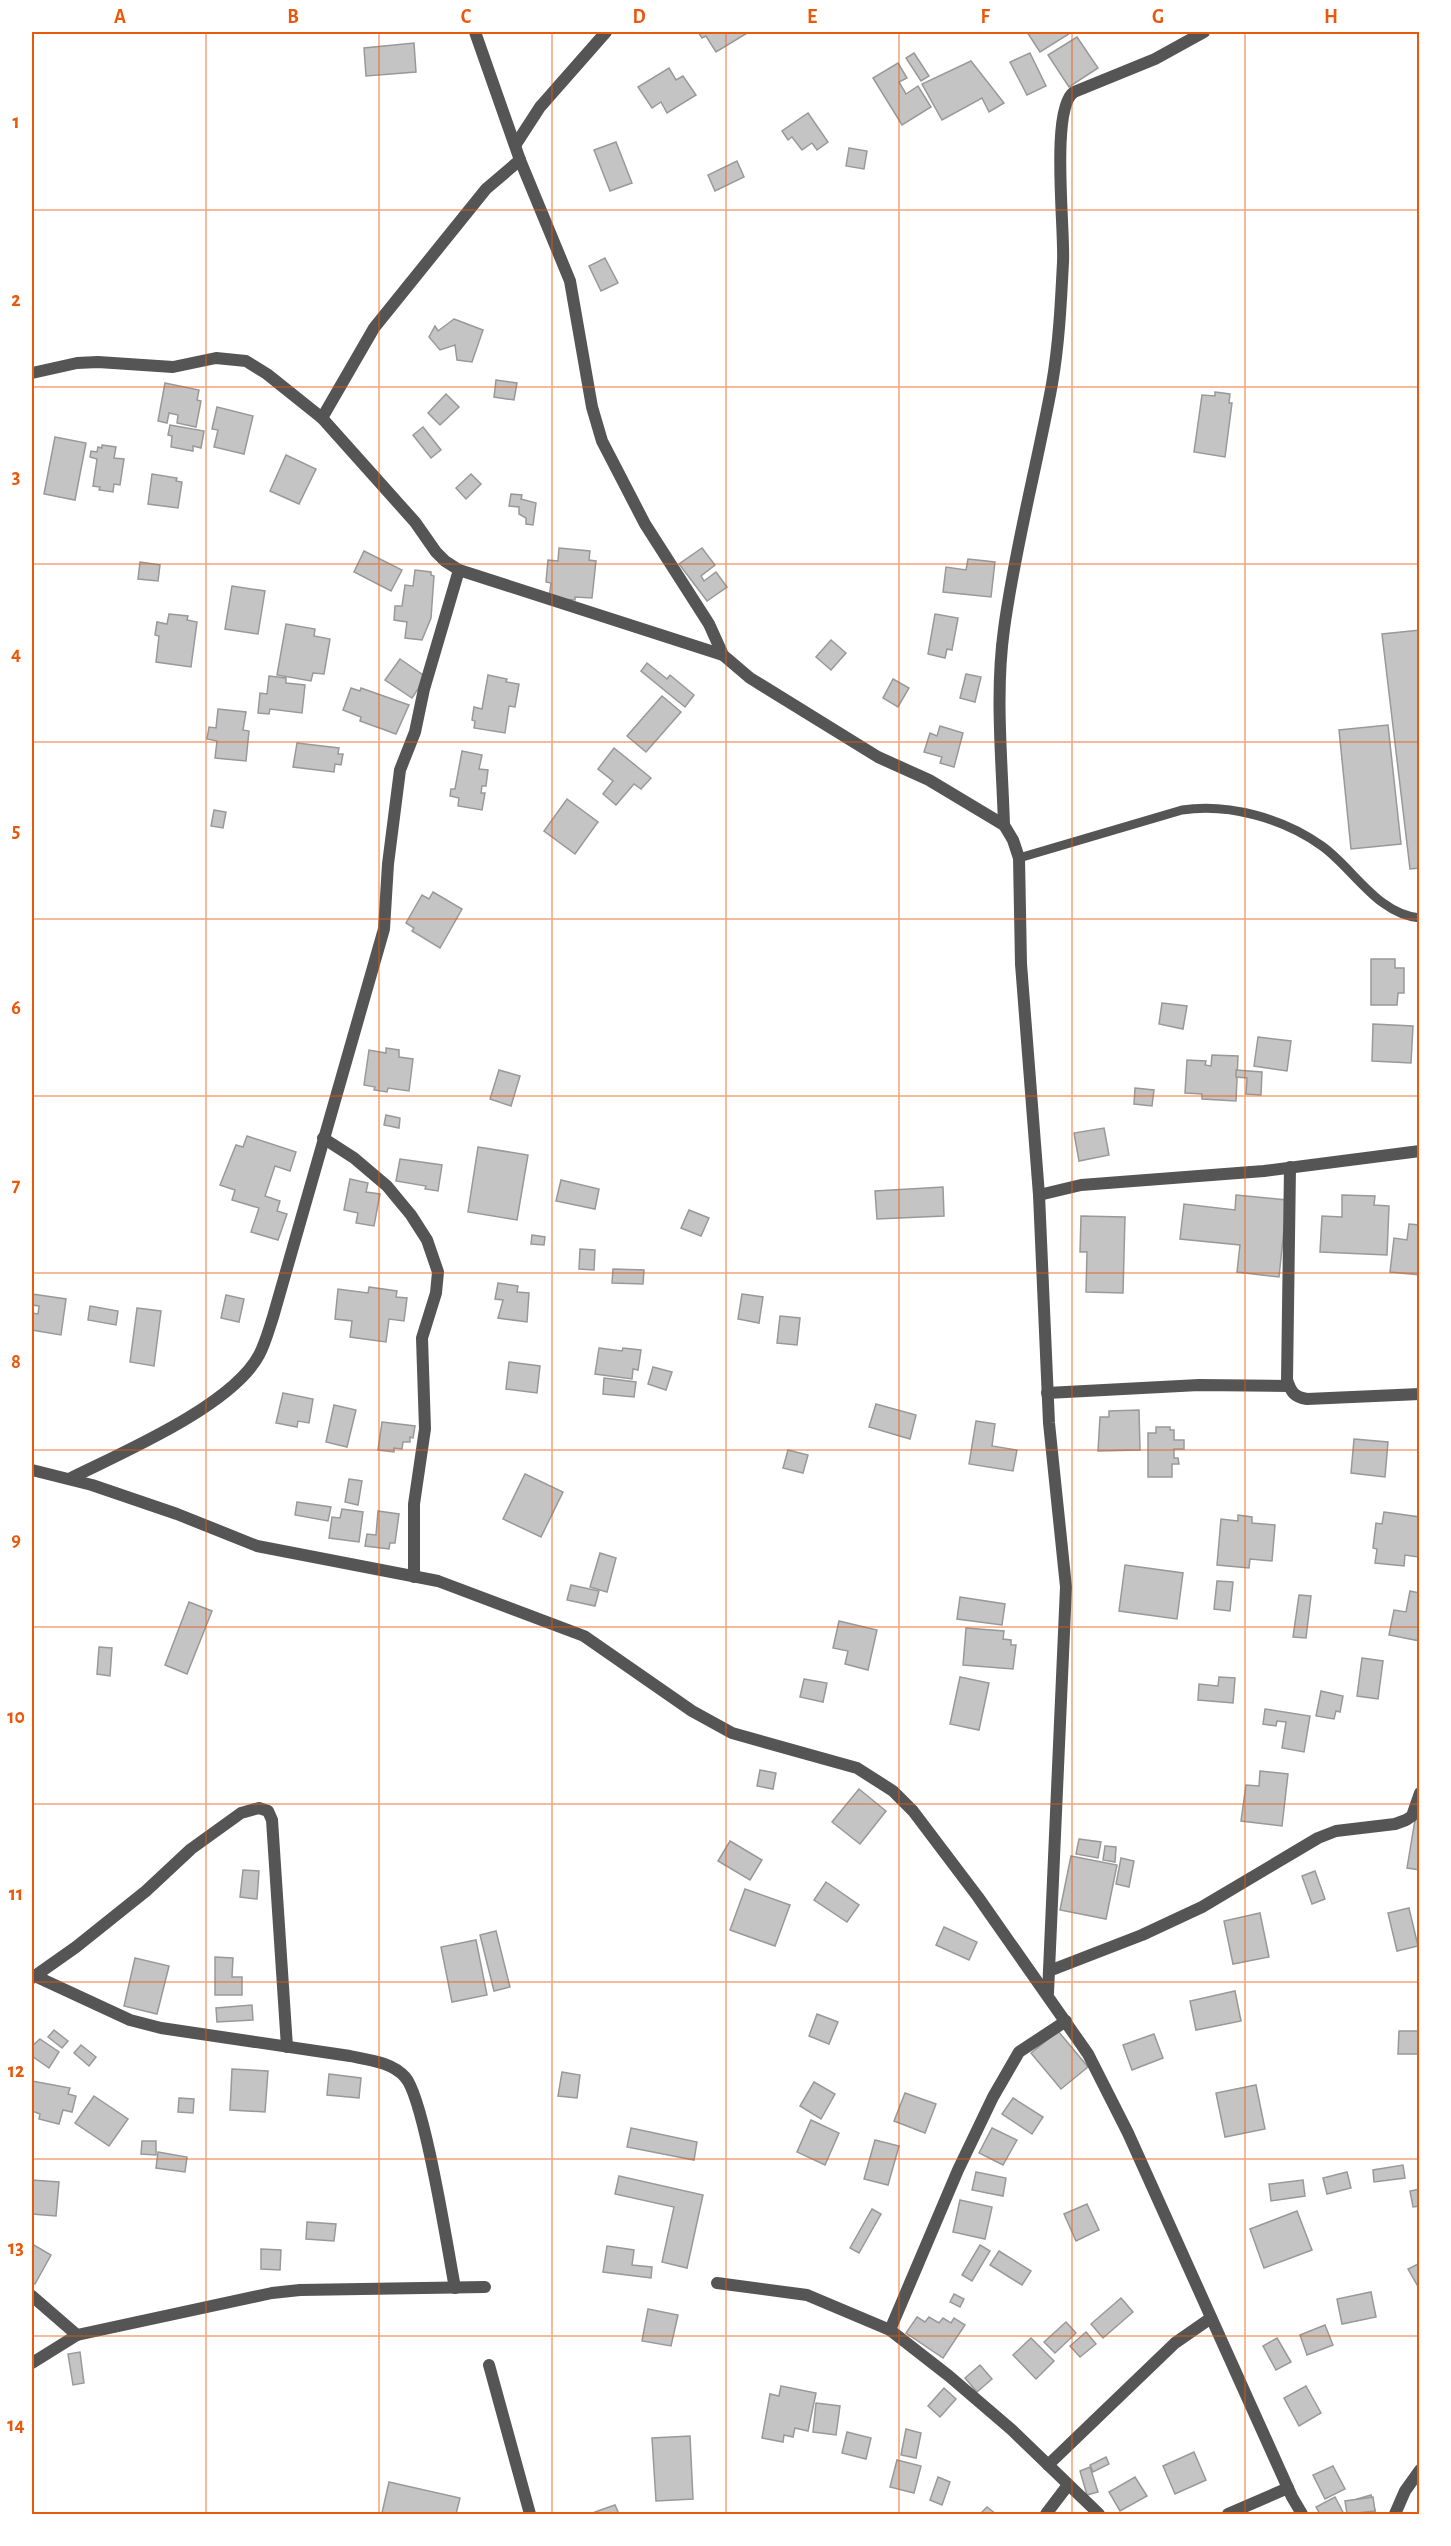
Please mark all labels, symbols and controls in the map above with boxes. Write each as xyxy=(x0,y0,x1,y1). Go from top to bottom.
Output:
text: A xyxy=(114,7,126,27)
text: B xyxy=(287,7,299,27)
text: C xyxy=(461,7,472,27)
text: D xyxy=(632,7,646,27)
text: E xyxy=(807,7,817,27)
text: F xyxy=(980,7,990,27)
text: G xyxy=(1152,7,1164,27)
text: H xyxy=(1324,7,1338,27)
text: 1 xyxy=(12,112,20,132)
text: 2 xyxy=(11,290,21,310)
text: 3 xyxy=(12,467,20,487)
text: 4 xyxy=(11,644,21,664)
text: 5 xyxy=(12,821,20,841)
text: 6 xyxy=(11,998,21,1018)
text: 7 xyxy=(12,1175,21,1195)
text: 8 xyxy=(11,1352,21,1372)
text: 9 xyxy=(11,1530,21,1550)
text: 10 xyxy=(7,1707,25,1727)
text: 11 xyxy=(9,1884,23,1904)
text: 12 xyxy=(8,2061,24,2081)
text: 13 xyxy=(8,2238,24,2258)
text: 14 xyxy=(7,2415,25,2435)

